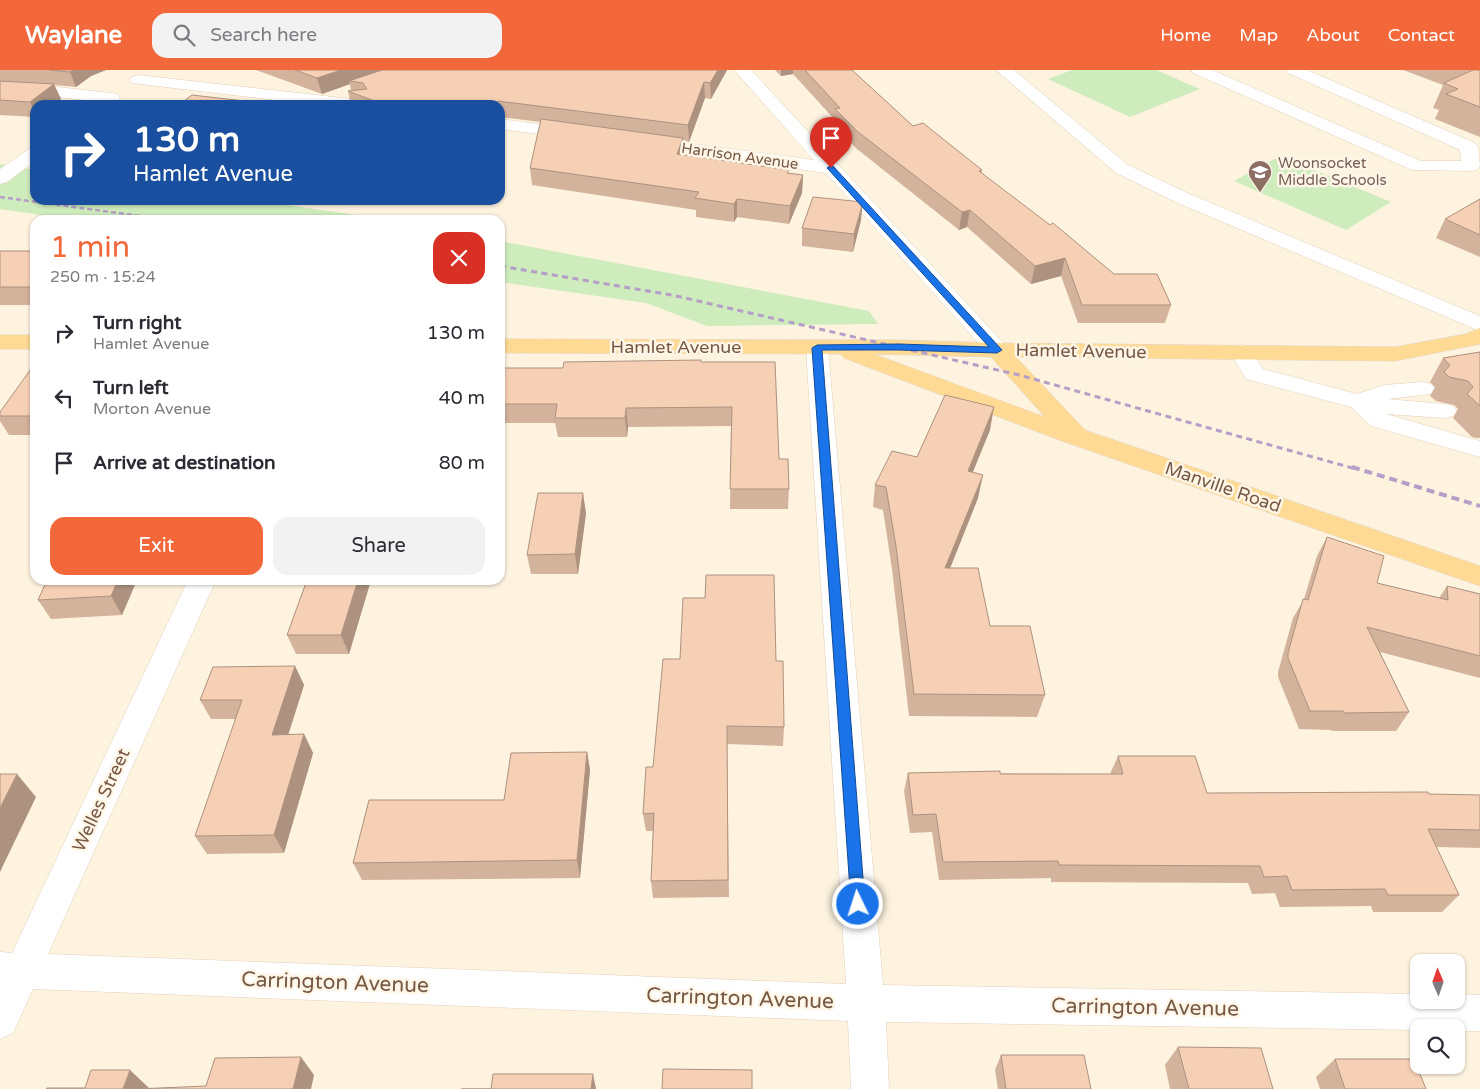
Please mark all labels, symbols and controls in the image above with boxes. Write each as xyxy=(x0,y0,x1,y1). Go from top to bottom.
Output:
search box xyxy=(152,13,502,58)
text: Waylane xyxy=(25,21,122,50)
icon: search xyxy=(170,21,198,49)
text: Search here xyxy=(210,24,317,46)
text: Home xyxy=(1160,24,1211,46)
text: Map xyxy=(1239,24,1278,46)
text: About xyxy=(1306,24,1360,46)
text: Contact xyxy=(1388,24,1455,46)
pin xyxy=(810,117,852,168)
text: 130 m xyxy=(133,119,240,161)
icon: right xyxy=(50,120,115,185)
icon: arrive xyxy=(817,124,845,152)
street label: Harrison Avenue xyxy=(680,139,800,173)
place label: Woonsocket Middle Schools xyxy=(1278,154,1387,189)
school or university icon: Woonsocket Middle Schools xyxy=(1247,159,1273,193)
text: Hamlet Avenue xyxy=(133,161,293,187)
text: 1 min xyxy=(50,229,130,266)
button: close xyxy=(433,232,485,284)
text: 250 m · 15:24 xyxy=(50,267,156,287)
text: Turn right xyxy=(93,312,181,334)
icon: right xyxy=(50,319,78,347)
text: 130 m xyxy=(427,322,485,344)
text: Hamlet Avenue xyxy=(93,334,209,354)
street label: Hamlet Avenue xyxy=(611,336,741,358)
street label: Hamlet Avenue xyxy=(1015,339,1147,363)
text: Turn left xyxy=(93,377,169,399)
icon: left xyxy=(50,384,78,412)
text: 40 m xyxy=(439,387,485,409)
text: Morton Avenue xyxy=(93,399,211,419)
icon: arrive xyxy=(50,449,78,477)
text: Arrive at destination xyxy=(93,452,276,474)
text: 80 m xyxy=(439,452,485,474)
street label: Manville Road xyxy=(1162,457,1284,517)
button: Exit xyxy=(50,517,263,575)
button: Share xyxy=(273,517,485,575)
street label: Welles Street xyxy=(67,745,135,855)
position arrow xyxy=(831,877,883,929)
north arrow xyxy=(1410,954,1465,1009)
map controls xyxy=(1410,954,1465,1074)
street label: Carrington Avenue xyxy=(241,967,429,998)
street label: Carrington Avenue xyxy=(646,983,834,1014)
street label: Carrington Avenue xyxy=(1051,993,1239,1022)
button: search xyxy=(1410,1019,1465,1074)

